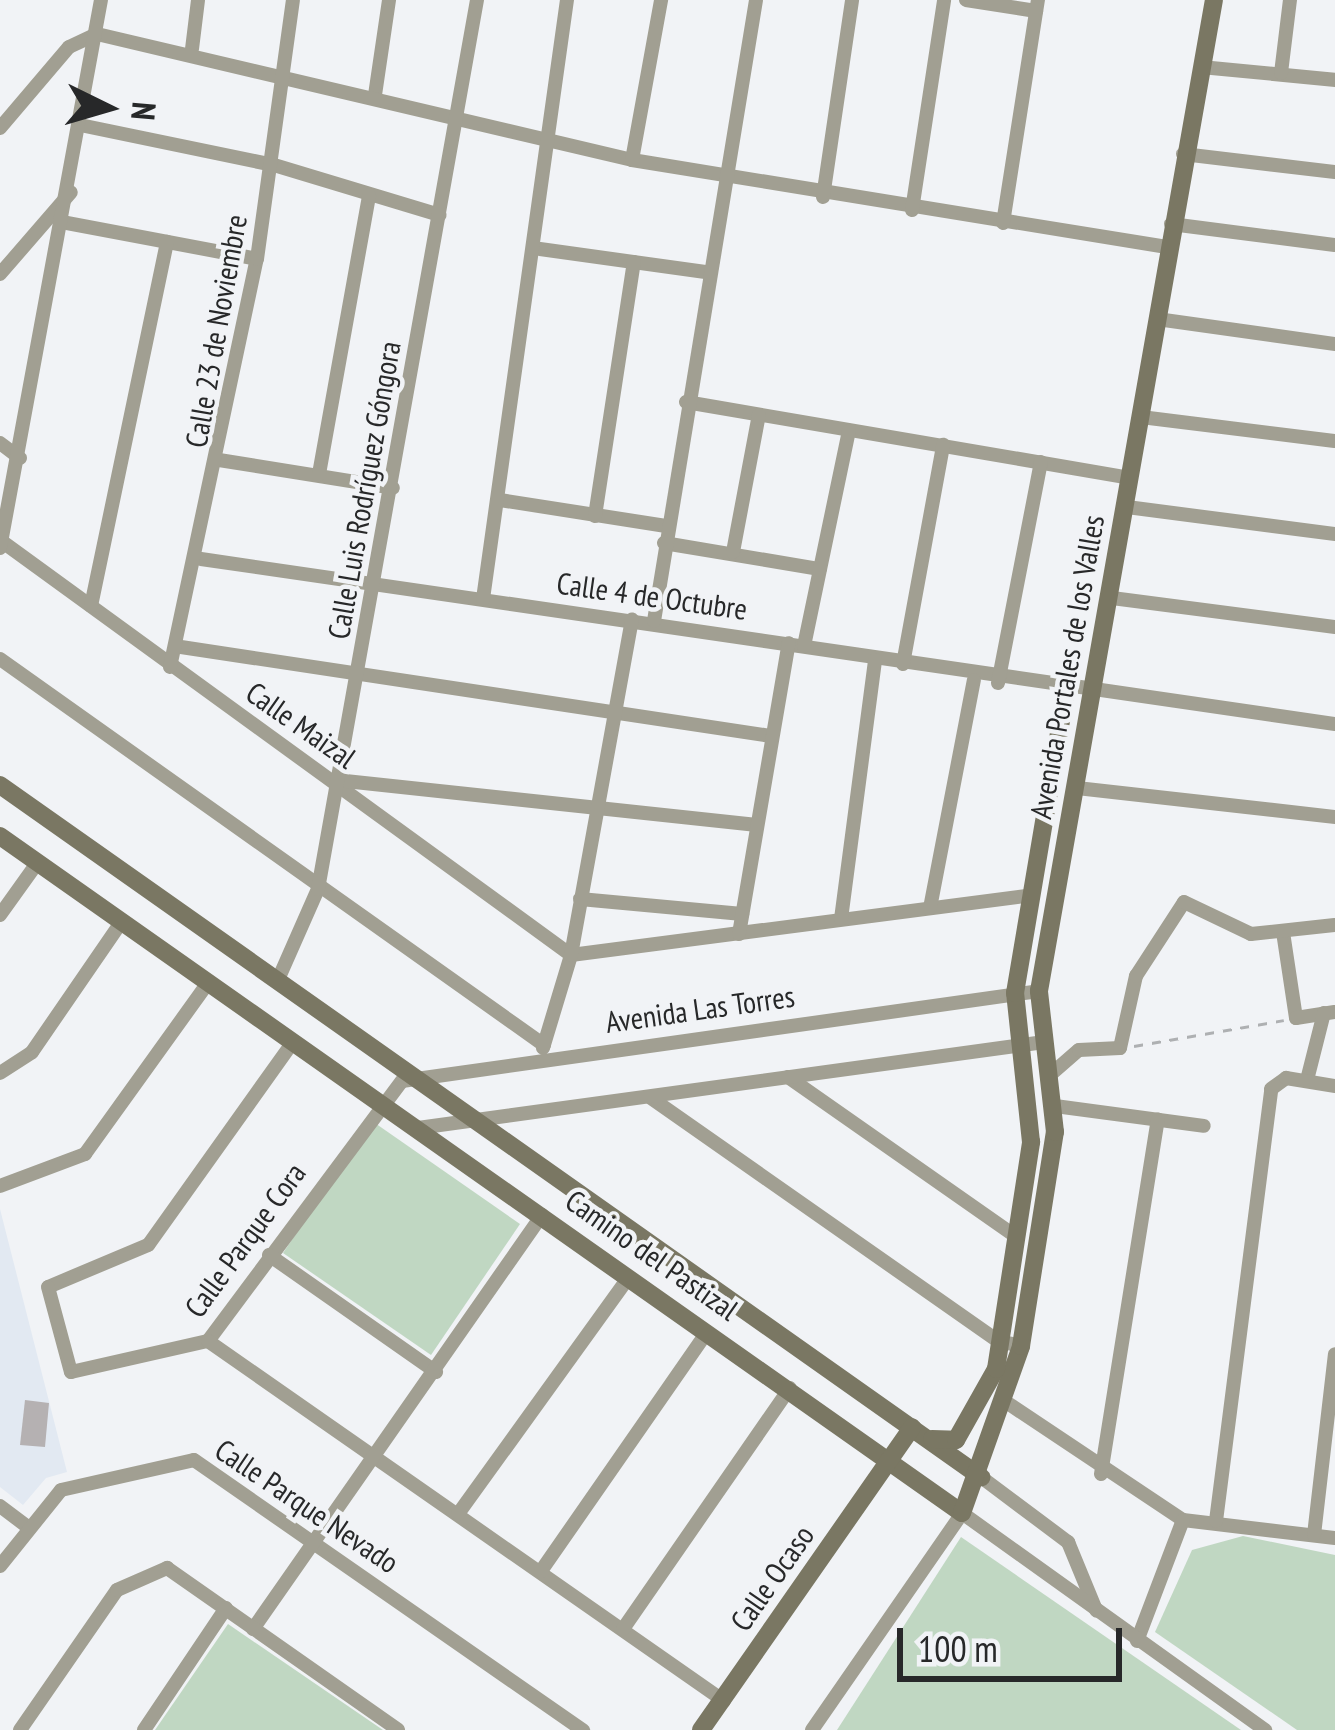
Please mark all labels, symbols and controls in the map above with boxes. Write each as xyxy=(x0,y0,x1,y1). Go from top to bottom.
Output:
north arrow xyxy=(48,48,168,168)
text: N xyxy=(122,100,167,122)
street label: Calle 23 de Noviembre xyxy=(178,212,254,450)
street label: Calle Luis Rodríguez Góngora xyxy=(320,338,408,642)
street label: Avenida Portales de los Valles xyxy=(1022,512,1112,822)
street label: Calle 4 de Octubre xyxy=(555,565,749,627)
street label: Calle Maizal xyxy=(239,674,363,776)
street label: Avenida Las Torres xyxy=(603,978,797,1040)
street label: Calle Parque Cora xyxy=(177,1156,313,1324)
street label: Camino del Pastizal xyxy=(559,1182,745,1328)
street label: Calle Parque Nevado xyxy=(208,1431,406,1581)
street label: Calle Ocaso xyxy=(723,1518,821,1638)
scale bar xyxy=(903,1604,1128,1678)
text: 100 m xyxy=(918,1625,998,1672)

